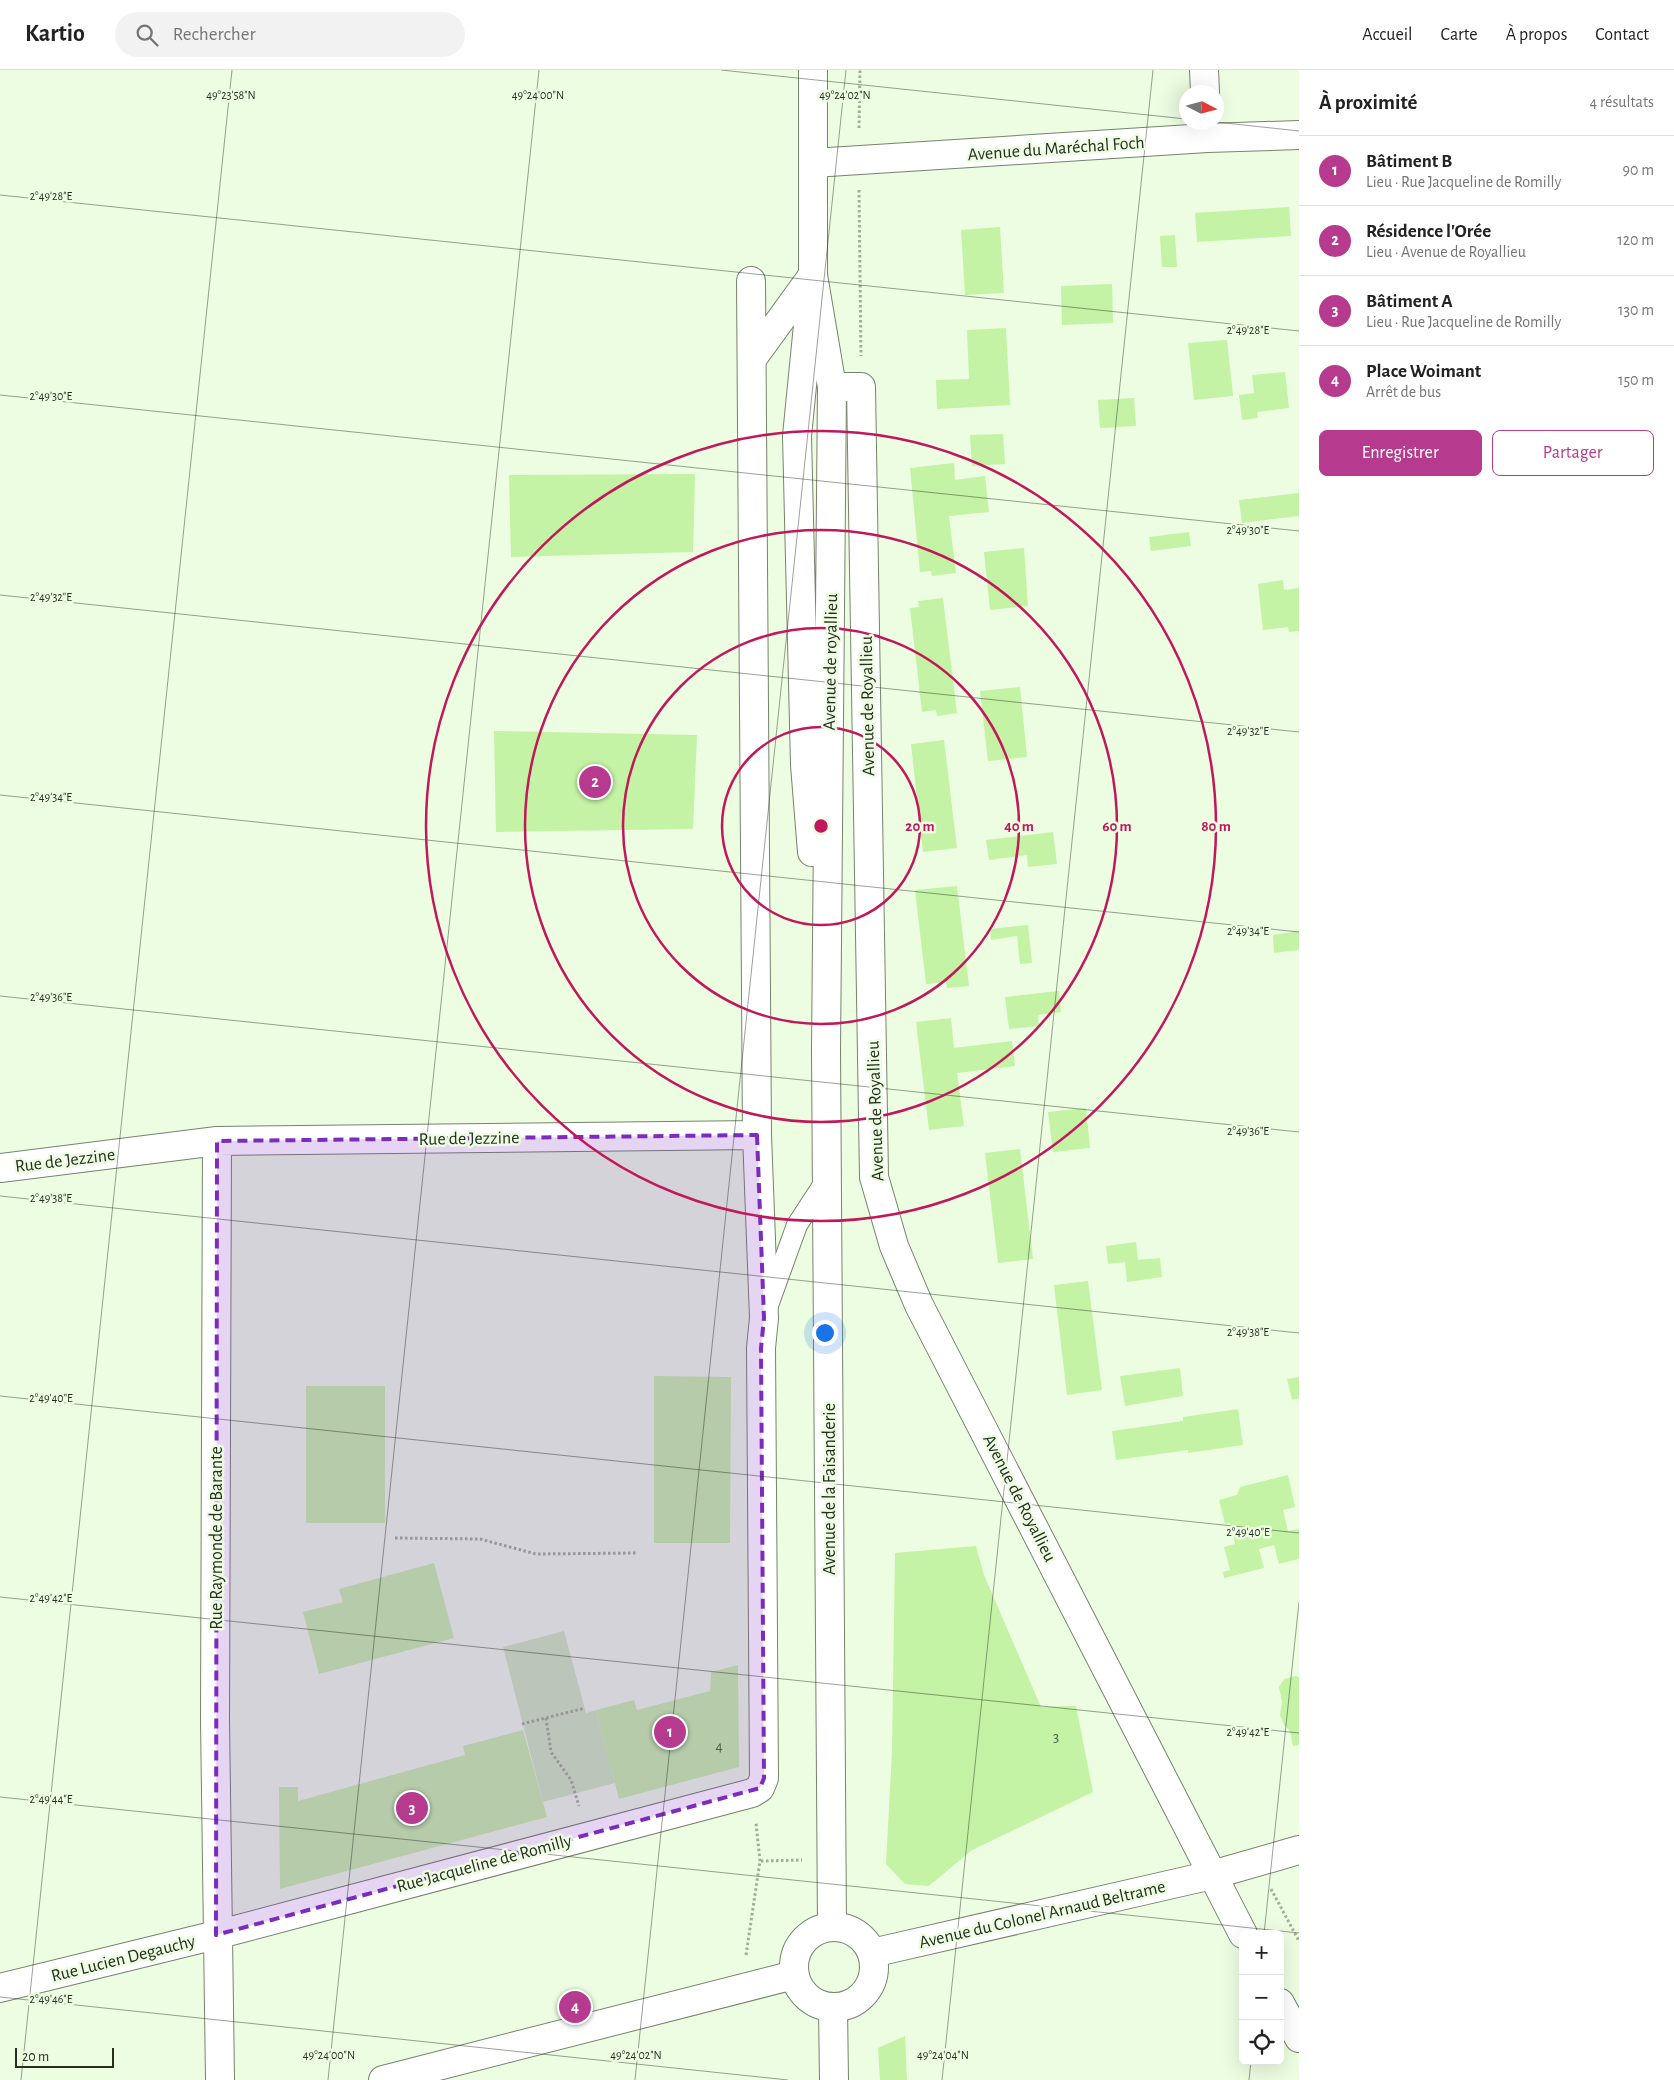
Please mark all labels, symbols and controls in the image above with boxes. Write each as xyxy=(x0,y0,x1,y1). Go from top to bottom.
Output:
search box xyxy=(115,12,465,57)
icon: search xyxy=(133,21,161,49)
text: Kartio xyxy=(25,22,85,46)
text: Rechercher xyxy=(173,25,256,44)
text: Accueil xyxy=(1362,26,1413,44)
text: Carte xyxy=(1441,26,1478,44)
text: À propos xyxy=(1506,26,1567,44)
text: Contact xyxy=(1595,26,1649,44)
north arrow xyxy=(1179,85,1224,130)
text: 49°23'58"N xyxy=(206,89,256,101)
text: 49°24'00"N xyxy=(512,89,564,101)
text: 49°24'02"N xyxy=(819,89,871,101)
text: À proximité xyxy=(1319,92,1417,113)
text: 4 résultats xyxy=(1590,94,1654,110)
street label: Avenue du Maréchal Foch xyxy=(967,134,1145,164)
text: Bâtiment B xyxy=(1366,152,1452,171)
text: 1 xyxy=(1332,162,1338,178)
text: 90 m xyxy=(1623,162,1654,178)
text: Lieu · Rue Jacqueline de Romilly xyxy=(1366,174,1561,190)
text: 2°49'28"E xyxy=(30,190,73,202)
text: Résidence l'Orée xyxy=(1366,222,1491,241)
text: 2 xyxy=(1331,232,1339,248)
text: 120 m xyxy=(1617,232,1654,248)
text: Lieu · Avenue de Royallieu xyxy=(1366,244,1526,260)
text: Bâtiment A xyxy=(1366,292,1453,311)
text: 3 xyxy=(1332,302,1338,318)
text: 130 m xyxy=(1618,302,1654,318)
text: Lieu · Rue Jacqueline de Romilly xyxy=(1366,314,1561,330)
text: 2°49'28"E xyxy=(1227,324,1270,336)
text: Place Woimant xyxy=(1366,362,1481,381)
text: 4 xyxy=(1331,372,1339,388)
text: 150 m xyxy=(1618,372,1654,388)
text: Arrêt de bus xyxy=(1366,384,1441,400)
text: 2°49'30"E xyxy=(30,390,73,402)
button: Enregistrer xyxy=(1319,430,1482,476)
button: Partager xyxy=(1492,430,1654,476)
text: 2°49'30"E xyxy=(1227,524,1270,536)
text: 2°49'32"E xyxy=(30,591,72,603)
street label: Avenue de royallieu xyxy=(821,593,841,731)
street label: Avenue de Royallieu xyxy=(858,636,878,776)
text: 2°49'32"E xyxy=(1227,725,1269,737)
pin: 2 xyxy=(579,763,611,801)
text: 2°49'34"E xyxy=(30,791,72,803)
centre of rings xyxy=(812,817,830,835)
text: 20 m xyxy=(905,819,935,834)
text: 40 m xyxy=(1004,819,1034,834)
text: 60 m xyxy=(1102,819,1132,834)
text: 80 m xyxy=(1201,819,1231,834)
text: 2°49'34"E xyxy=(1227,925,1269,937)
text: 2°49'36"E xyxy=(30,991,72,1003)
street label: Avenue de Royallieu xyxy=(865,1040,887,1181)
text: 2°49'36"E xyxy=(1227,1125,1269,1137)
street label: Rue de Jezzine xyxy=(418,1129,520,1149)
street label: Rue de Jezzine xyxy=(14,1146,116,1176)
text: 2°49'38"E xyxy=(30,1192,72,1204)
your location xyxy=(812,1320,838,1346)
text: 2°49'38"E xyxy=(1227,1326,1269,1338)
text: 2°49'40"E xyxy=(29,1392,73,1404)
street label: Avenue de la Faisanderie xyxy=(821,1403,839,1575)
street label: Avenue de Royallieu xyxy=(979,1432,1059,1565)
street label: Rue Raymonde de Barante xyxy=(208,1446,226,1630)
text: 2°49'40"E xyxy=(1226,1526,1270,1538)
text: 2°49'42"E xyxy=(30,1592,73,1604)
pin: 1 xyxy=(654,1713,686,1751)
text: 2°49'42"E xyxy=(1227,1726,1270,1738)
house number: 3 xyxy=(1053,1730,1059,1745)
house number: 4 xyxy=(715,1739,723,1754)
pin: 3 xyxy=(396,1789,428,1827)
text: 2°49'44"E xyxy=(29,1793,73,1805)
street label: Rue Jacqueline de Romilly xyxy=(395,1832,574,1896)
street label: Avenue du Colonel Arnaud Beltrame xyxy=(917,1878,1167,1952)
map controls xyxy=(1239,1930,1284,2065)
button: + xyxy=(1239,1930,1284,1975)
street label: Rue Lucien Degauchy xyxy=(49,1932,197,1986)
button: − xyxy=(1239,1975,1284,2020)
pin: 4 xyxy=(559,1988,591,2026)
text: 2°49'46"E xyxy=(30,1993,73,2005)
button: locate xyxy=(1239,2020,1284,2065)
scale bar xyxy=(15,2045,114,2068)
text: 49°24'00"N xyxy=(303,2049,355,2061)
text: 49°24'02"N xyxy=(610,2049,662,2061)
text: 49°24'04"N xyxy=(917,2049,969,2061)
text: 20 m xyxy=(22,2050,49,2064)

